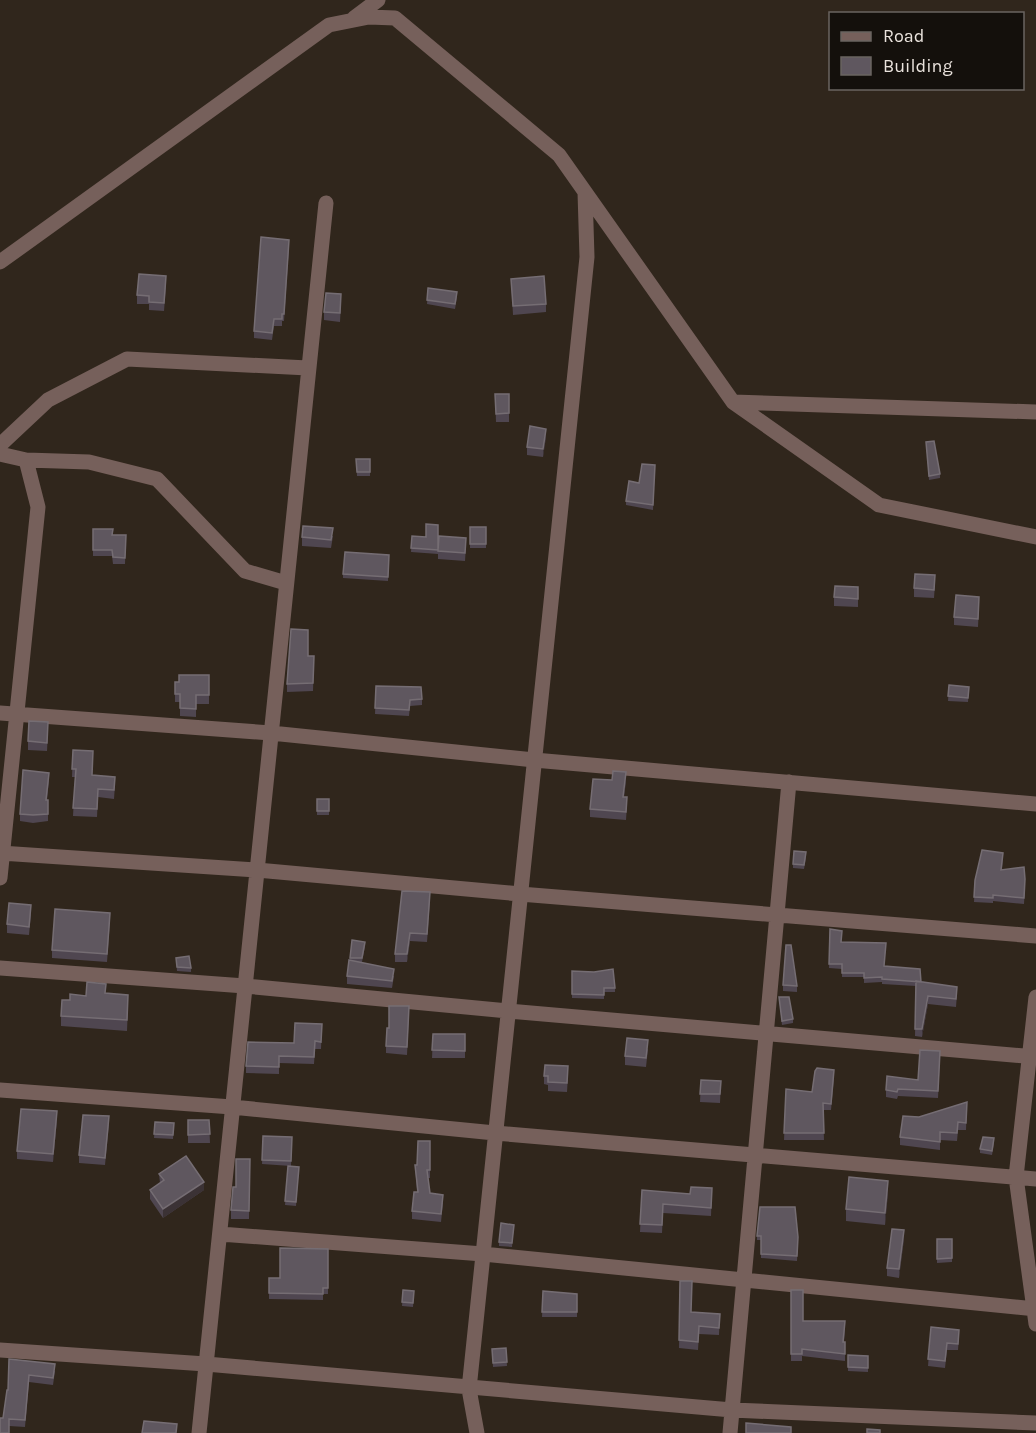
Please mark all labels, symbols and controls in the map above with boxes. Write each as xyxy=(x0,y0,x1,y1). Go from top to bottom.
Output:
legend xyxy=(829,12,1024,90)
text: Road xyxy=(883,25,924,47)
text: Building xyxy=(883,55,953,77)

